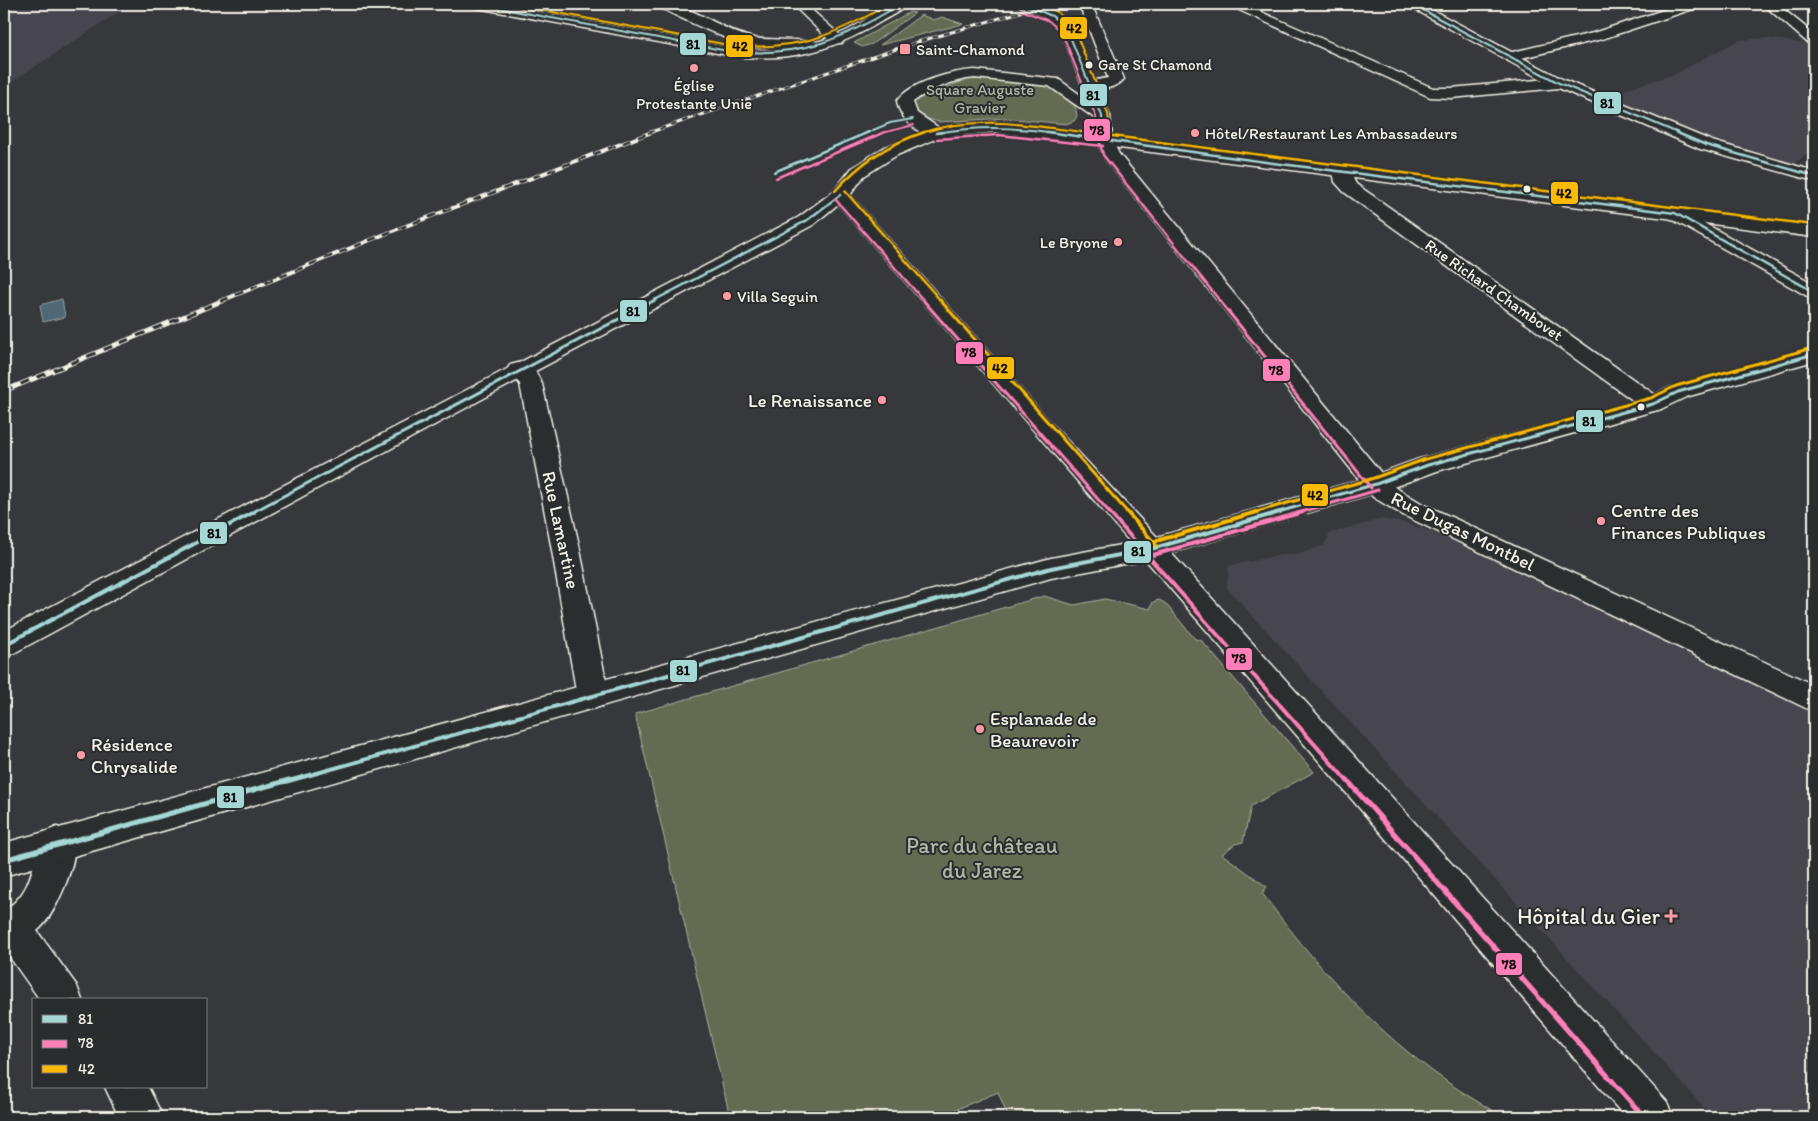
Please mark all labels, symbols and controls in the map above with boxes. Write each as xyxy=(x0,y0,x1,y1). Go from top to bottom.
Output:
line badge: 42 xyxy=(1059,16,1088,40)
text: 42 xyxy=(1066,20,1083,37)
line badge: 81 xyxy=(679,32,707,56)
line badge: 42 xyxy=(725,34,754,58)
text: 81 xyxy=(686,36,701,53)
text: 42 xyxy=(732,38,749,55)
place label: Saint-Chamond xyxy=(916,40,1025,59)
marker: Saint-Chamond xyxy=(898,42,912,56)
place label: Gare St Chamond xyxy=(1098,56,1212,74)
marker: Gare St Chamond xyxy=(1084,60,1094,70)
marker: Église Protestante Unie xyxy=(688,62,700,74)
place label: Église Protestante Unie xyxy=(636,76,752,113)
park label: Square Auguste Gravier xyxy=(926,80,1034,117)
line badge: 81 xyxy=(1079,83,1108,107)
text: 81 xyxy=(1086,87,1101,104)
line badge: 81 xyxy=(1593,91,1622,115)
text: 81 xyxy=(1600,95,1615,112)
line badge: 78 xyxy=(1083,118,1111,142)
text: 78 xyxy=(1089,122,1105,139)
place label: Hôtel/Restaurant Les Ambassadeurs xyxy=(1205,124,1457,143)
marker: Hôtel/Restaurant Les Ambassadeurs xyxy=(1189,127,1201,139)
line badge: 42 xyxy=(1550,181,1579,205)
unlabelled marker xyxy=(1522,184,1532,194)
text: 42 xyxy=(1556,185,1573,202)
place label: Le Bryone xyxy=(1040,233,1108,252)
street label: Rue Richard Chambovet xyxy=(1421,235,1567,345)
marker: Le Bryone xyxy=(1112,236,1124,248)
place label: Villa Seguin xyxy=(737,287,818,306)
marker: Villa Seguin xyxy=(721,290,733,302)
line badge: 81 xyxy=(619,299,648,323)
text: 81 xyxy=(626,303,641,320)
line badge: 78 xyxy=(955,341,984,365)
text: 78 xyxy=(961,344,977,361)
line badge: 42 xyxy=(986,356,1015,380)
line badge: 78 xyxy=(1262,358,1291,382)
text: 42 xyxy=(992,360,1009,377)
text: 78 xyxy=(1268,362,1284,379)
place label: Le Renaissance xyxy=(748,389,872,412)
marker: Le Renaissance xyxy=(876,394,888,406)
unlabelled marker xyxy=(1636,402,1646,412)
line badge: 81 xyxy=(1575,409,1604,433)
text: 81 xyxy=(1582,413,1597,430)
street label: Rue Lamartine xyxy=(537,469,585,591)
line badge: 42 xyxy=(1301,483,1329,507)
street label: Rue Dugas Montbel xyxy=(1387,486,1539,576)
text: 42 xyxy=(1307,487,1324,504)
place label: Centre des Finances Publiques xyxy=(1611,499,1766,544)
marker: Centre des Finances Publiques xyxy=(1595,515,1607,527)
line badge: 81 xyxy=(199,521,228,545)
text: 81 xyxy=(207,525,222,542)
line badge: 81 xyxy=(1123,540,1152,564)
text: 81 xyxy=(1131,543,1146,560)
line badge: 78 xyxy=(1225,647,1253,671)
text: 78 xyxy=(1231,650,1247,667)
line badge: 81 xyxy=(669,659,698,683)
text: 81 xyxy=(676,662,691,679)
place label: Esplanade de Beaurevoir xyxy=(990,707,1097,752)
marker: Esplanade de Beaurevoir xyxy=(974,723,986,735)
place label: Résidence Chrysalide xyxy=(91,733,178,778)
marker: Résidence Chrysalide xyxy=(75,749,87,761)
line badge: 81 xyxy=(216,785,245,809)
text: 81 xyxy=(223,789,238,806)
park label: Parc du château du Jarez xyxy=(906,832,1058,884)
place label: Hôpital du Gier xyxy=(1517,903,1661,930)
marker: Hôpital du Gier xyxy=(1664,909,1678,923)
line badge: 78 xyxy=(1495,952,1523,976)
text: 78 xyxy=(1501,956,1517,973)
legend xyxy=(32,998,208,1088)
text: 81 xyxy=(78,1010,93,1028)
text: 78 xyxy=(78,1034,94,1052)
text: 42 xyxy=(78,1060,95,1078)

